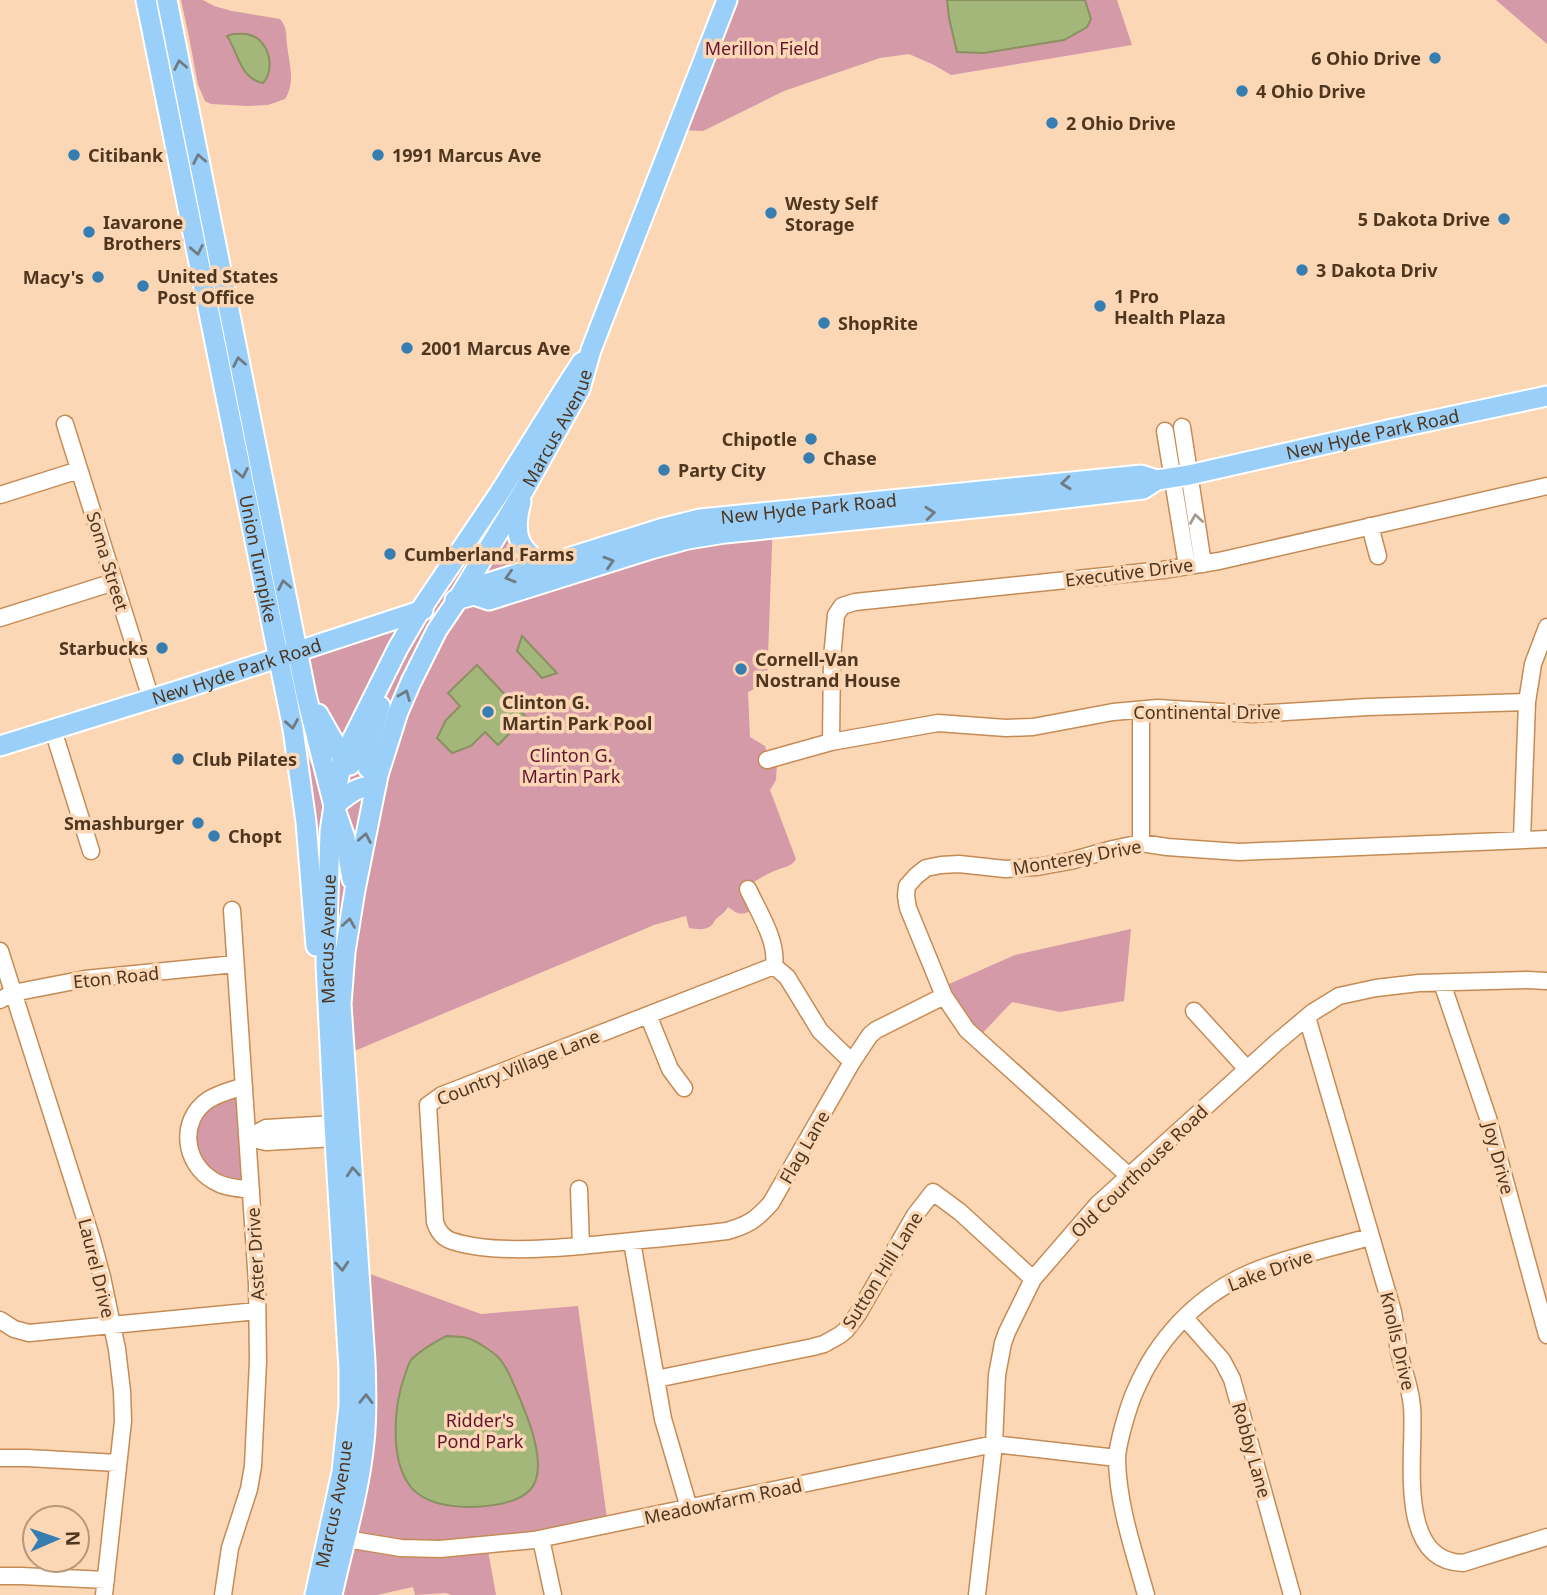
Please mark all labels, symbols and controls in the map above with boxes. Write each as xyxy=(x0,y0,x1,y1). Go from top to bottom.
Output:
park label: Merillon Field xyxy=(705,36,819,60)
place label: 6 Ohio Drive xyxy=(1311,46,1421,70)
marker: 6 Ohio Drive xyxy=(1427,50,1443,66)
one-way arrow xyxy=(174,59,189,71)
place label: 4 Ohio Drive xyxy=(1256,79,1366,103)
marker: 4 Ohio Drive xyxy=(1234,83,1250,99)
place label: 2 Ohio Drive xyxy=(1066,111,1176,135)
marker: 2 Ohio Drive xyxy=(1044,115,1060,131)
place label: Citibank xyxy=(88,143,164,167)
place label: 1991 Marcus Ave xyxy=(392,143,542,167)
marker: Citibank xyxy=(66,147,82,163)
marker: 1991 Marcus Ave xyxy=(370,147,386,163)
one-way arrow xyxy=(192,153,207,165)
place label: Westy Self Storage xyxy=(785,191,879,236)
marker: Westy Self Storage xyxy=(763,205,779,221)
place label: 5 Dakota Drive xyxy=(1358,207,1490,231)
place label: Iavarone Brothers xyxy=(103,210,183,255)
marker: 5 Dakota Drive xyxy=(1496,211,1512,227)
marker: Iavarone Brothers xyxy=(81,224,97,240)
one-way arrow xyxy=(188,244,203,256)
place label: 3 Dakota Driv xyxy=(1316,258,1438,282)
marker: 3 Dakota Driv xyxy=(1294,262,1310,278)
place label: United States Post Office xyxy=(157,264,278,309)
place label: Macy's xyxy=(23,265,84,289)
marker: Macy's xyxy=(90,269,106,285)
marker: United States Post Office xyxy=(135,278,151,294)
place label: 1 Pro Health Plaza xyxy=(1114,284,1226,329)
marker: 1 Pro Health Plaza xyxy=(1092,298,1108,314)
place label: ShopRite xyxy=(838,311,918,335)
marker: ShopRite xyxy=(816,315,832,331)
place label: 2001 Marcus Ave xyxy=(421,336,571,360)
marker: 2001 Marcus Ave xyxy=(399,340,415,356)
one-way arrow xyxy=(232,356,247,368)
street label: Marcus Avenue xyxy=(516,366,597,491)
street label: New Hyde Park Road xyxy=(1284,403,1461,465)
place label: Chipotle xyxy=(722,427,797,451)
marker: Chipotle xyxy=(803,431,819,447)
place label: Chase xyxy=(823,446,877,470)
marker: Chase xyxy=(801,450,817,466)
place label: Party City xyxy=(678,458,767,482)
marker: Party City xyxy=(656,462,672,478)
one-way arrow xyxy=(233,467,248,479)
one-way arrow xyxy=(1060,475,1071,490)
street label: New Hyde Park Road xyxy=(719,487,898,529)
street label: Union Turnpike xyxy=(234,493,283,625)
one-way arrow xyxy=(924,505,935,520)
street label: Soma Street xyxy=(82,508,135,614)
one-way arrow xyxy=(1189,513,1204,525)
place label: Cumberland Farms xyxy=(404,542,574,566)
marker: Cumberland Farms xyxy=(382,546,398,562)
street label: Executive Drive xyxy=(1064,552,1194,592)
one-way arrow xyxy=(603,555,615,570)
one-way arrow xyxy=(504,569,516,583)
one-way arrow xyxy=(277,579,292,591)
street label: New Hyde Park Road xyxy=(149,632,324,710)
place label: Starbucks xyxy=(59,636,148,660)
marker: Starbucks xyxy=(154,640,170,656)
place label: Cornell-Van Nostrand House xyxy=(755,647,900,692)
marker: Cornell-Van Nostrand House xyxy=(733,661,749,677)
one-way arrow xyxy=(397,690,411,703)
place label: Clinton G. Martin Park Pool xyxy=(502,690,652,735)
street label: Continental Drive xyxy=(1133,700,1281,724)
marker: Clinton G. Martin Park Pool xyxy=(480,704,496,720)
one-way arrow xyxy=(283,718,298,730)
park label: Clinton G. Martin Park xyxy=(522,743,621,788)
place label: Club Pilates xyxy=(192,747,297,771)
marker: Club Pilates xyxy=(170,751,186,767)
place label: Smashburger xyxy=(64,811,184,835)
marker: Smashburger xyxy=(190,815,206,831)
place label: Chopt xyxy=(228,824,282,848)
marker: Chopt xyxy=(206,828,222,844)
one-way arrow xyxy=(357,832,372,844)
street label: Monterey Drive xyxy=(1011,834,1143,880)
street label: Marcus Avenue xyxy=(314,874,341,1004)
one-way arrow xyxy=(341,917,356,929)
street label: Eton Road xyxy=(72,961,160,993)
street label: Country Village Lane xyxy=(433,1023,603,1111)
street label: Old Courthouse Road xyxy=(1065,1099,1213,1243)
street label: Flag Lane xyxy=(773,1106,835,1188)
street label: Joy Drive xyxy=(1477,1117,1520,1197)
one-way arrow xyxy=(345,1166,360,1177)
street label: Aster Drive xyxy=(241,1207,269,1301)
street label: Sutton Hill Lane xyxy=(836,1207,928,1333)
street label: Laurel Drive xyxy=(73,1216,121,1320)
street label: Lake Drive xyxy=(1224,1244,1316,1296)
one-way arrow xyxy=(335,1261,350,1272)
street label: Knolls Drive xyxy=(1375,1289,1421,1393)
one-way arrow xyxy=(358,1393,373,1404)
street label: Robby Lane xyxy=(1227,1399,1277,1501)
park label: Ridder's Pond Park xyxy=(437,1408,524,1453)
street label: Marcus Avenue xyxy=(309,1439,357,1570)
street label: Meadowfarm Road xyxy=(642,1473,804,1529)
north arrow xyxy=(21,1504,91,1574)
text: N xyxy=(60,1530,86,1547)

